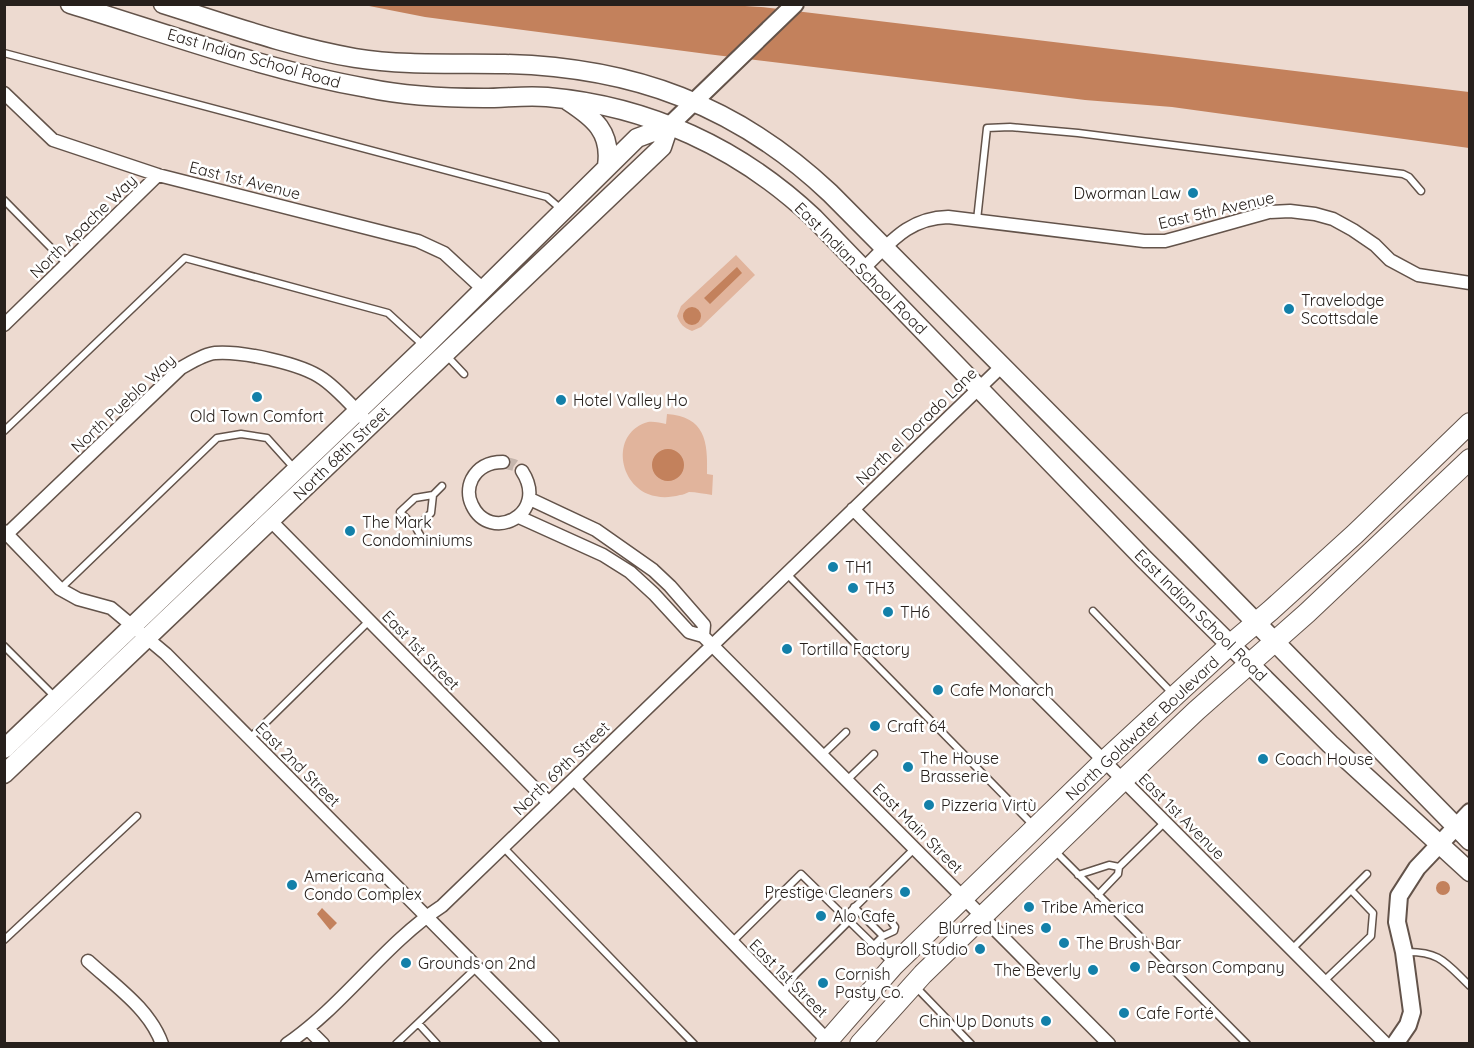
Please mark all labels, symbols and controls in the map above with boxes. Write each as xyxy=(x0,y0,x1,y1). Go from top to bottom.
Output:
street label: East Indian School Road xyxy=(165,24,343,92)
street label: East 1st Avenue xyxy=(187,157,303,203)
street label: North Apache Way xyxy=(25,170,141,282)
place label: Dworman Law xyxy=(1074,183,1181,203)
marker: Dworman Law xyxy=(1186,186,1200,200)
street label: East 5th Avenue xyxy=(1156,187,1276,233)
street label: East Indian School Road xyxy=(791,198,931,338)
place label: Travelodge Scottsdale xyxy=(1301,290,1384,328)
marker: Travelodge Scottsdale xyxy=(1282,302,1296,316)
street label: North Pueblo Way xyxy=(67,350,179,456)
street label: North el Dorado Lane xyxy=(851,363,981,489)
marker: Old Town Comfort xyxy=(250,390,264,404)
place label: Hotel Valley Ho xyxy=(573,390,688,410)
marker: Hotel Valley Ho xyxy=(554,393,568,407)
street label: North 68th Street xyxy=(289,402,393,504)
place label: Old Town Comfort xyxy=(190,406,324,426)
place label: The Mark Condominiums xyxy=(362,512,473,550)
marker: The Mark Condominiums xyxy=(343,524,357,538)
street label: East Indian School Road xyxy=(1131,545,1271,685)
place label: TH1 xyxy=(845,557,872,577)
marker: TH1 xyxy=(826,560,840,574)
place label: TH3 xyxy=(865,578,895,598)
marker: TH3 xyxy=(846,581,860,595)
place label: TH6 xyxy=(900,602,930,622)
marker: TH6 xyxy=(881,605,895,619)
street label: East 1st Street xyxy=(378,606,464,694)
place label: Tortilla Factory xyxy=(799,639,910,659)
marker: Tortilla Factory xyxy=(780,642,794,656)
street label: North Goldwater Boulevard xyxy=(1061,652,1223,804)
place label: Cafe Monarch xyxy=(950,680,1054,700)
marker: Cafe Monarch xyxy=(931,683,945,697)
place label: Craft 64 xyxy=(887,716,946,736)
street label: East 2nd Street xyxy=(251,717,345,811)
street label: North 69th Street xyxy=(509,717,613,819)
marker: Craft 64 xyxy=(868,719,882,733)
place label: The House Brasserie xyxy=(920,748,999,786)
place label: Coach House xyxy=(1275,749,1373,769)
marker: Coach House xyxy=(1256,752,1270,766)
marker: The House Brasserie xyxy=(901,760,915,774)
street label: East 1st Avenue xyxy=(1135,769,1229,863)
street label: East Main Street xyxy=(869,779,967,877)
place label: Pizzeria Virtù xyxy=(941,795,1037,815)
marker: Pizzeria Virtù xyxy=(922,798,936,812)
place label: Americana Condo Complex xyxy=(304,866,422,904)
marker: Americana Condo Complex xyxy=(285,878,299,892)
place label: Prestige Cleaners xyxy=(764,882,893,902)
marker: Prestige Cleaners xyxy=(898,885,912,899)
place label: Tribe America xyxy=(1041,897,1144,917)
marker: Tribe America xyxy=(1022,900,1036,914)
place label: Alo Cafe xyxy=(833,906,895,926)
marker: Alo Cafe xyxy=(814,909,828,923)
place label: Blurred Lines xyxy=(938,918,1034,938)
marker: Blurred Lines xyxy=(1039,921,1053,935)
place label: The Brush Bar xyxy=(1076,933,1181,953)
street label: East 1st Street xyxy=(746,935,832,1021)
marker: The Brush Bar xyxy=(1057,936,1071,950)
place label: Bodyroll Studio xyxy=(856,939,968,959)
marker: Bodyroll Studio xyxy=(973,942,987,956)
place label: Grounds on 2nd xyxy=(418,953,536,973)
marker: Grounds on 2nd xyxy=(399,956,413,970)
place label: Pearson Company xyxy=(1147,957,1284,977)
place label: The Beverly xyxy=(993,960,1081,980)
marker: Pearson Company xyxy=(1128,960,1142,974)
marker: The Beverly xyxy=(1086,963,1100,977)
place label: Cornish Pasty Co. xyxy=(835,964,904,1002)
marker: Cornish Pasty Co. xyxy=(816,976,830,990)
place label: Cafe Forté xyxy=(1136,1003,1214,1023)
marker: Cafe Forté xyxy=(1117,1006,1131,1020)
place label: Chin Up Donuts xyxy=(919,1011,1034,1031)
marker: Chin Up Donuts xyxy=(1039,1014,1053,1028)

